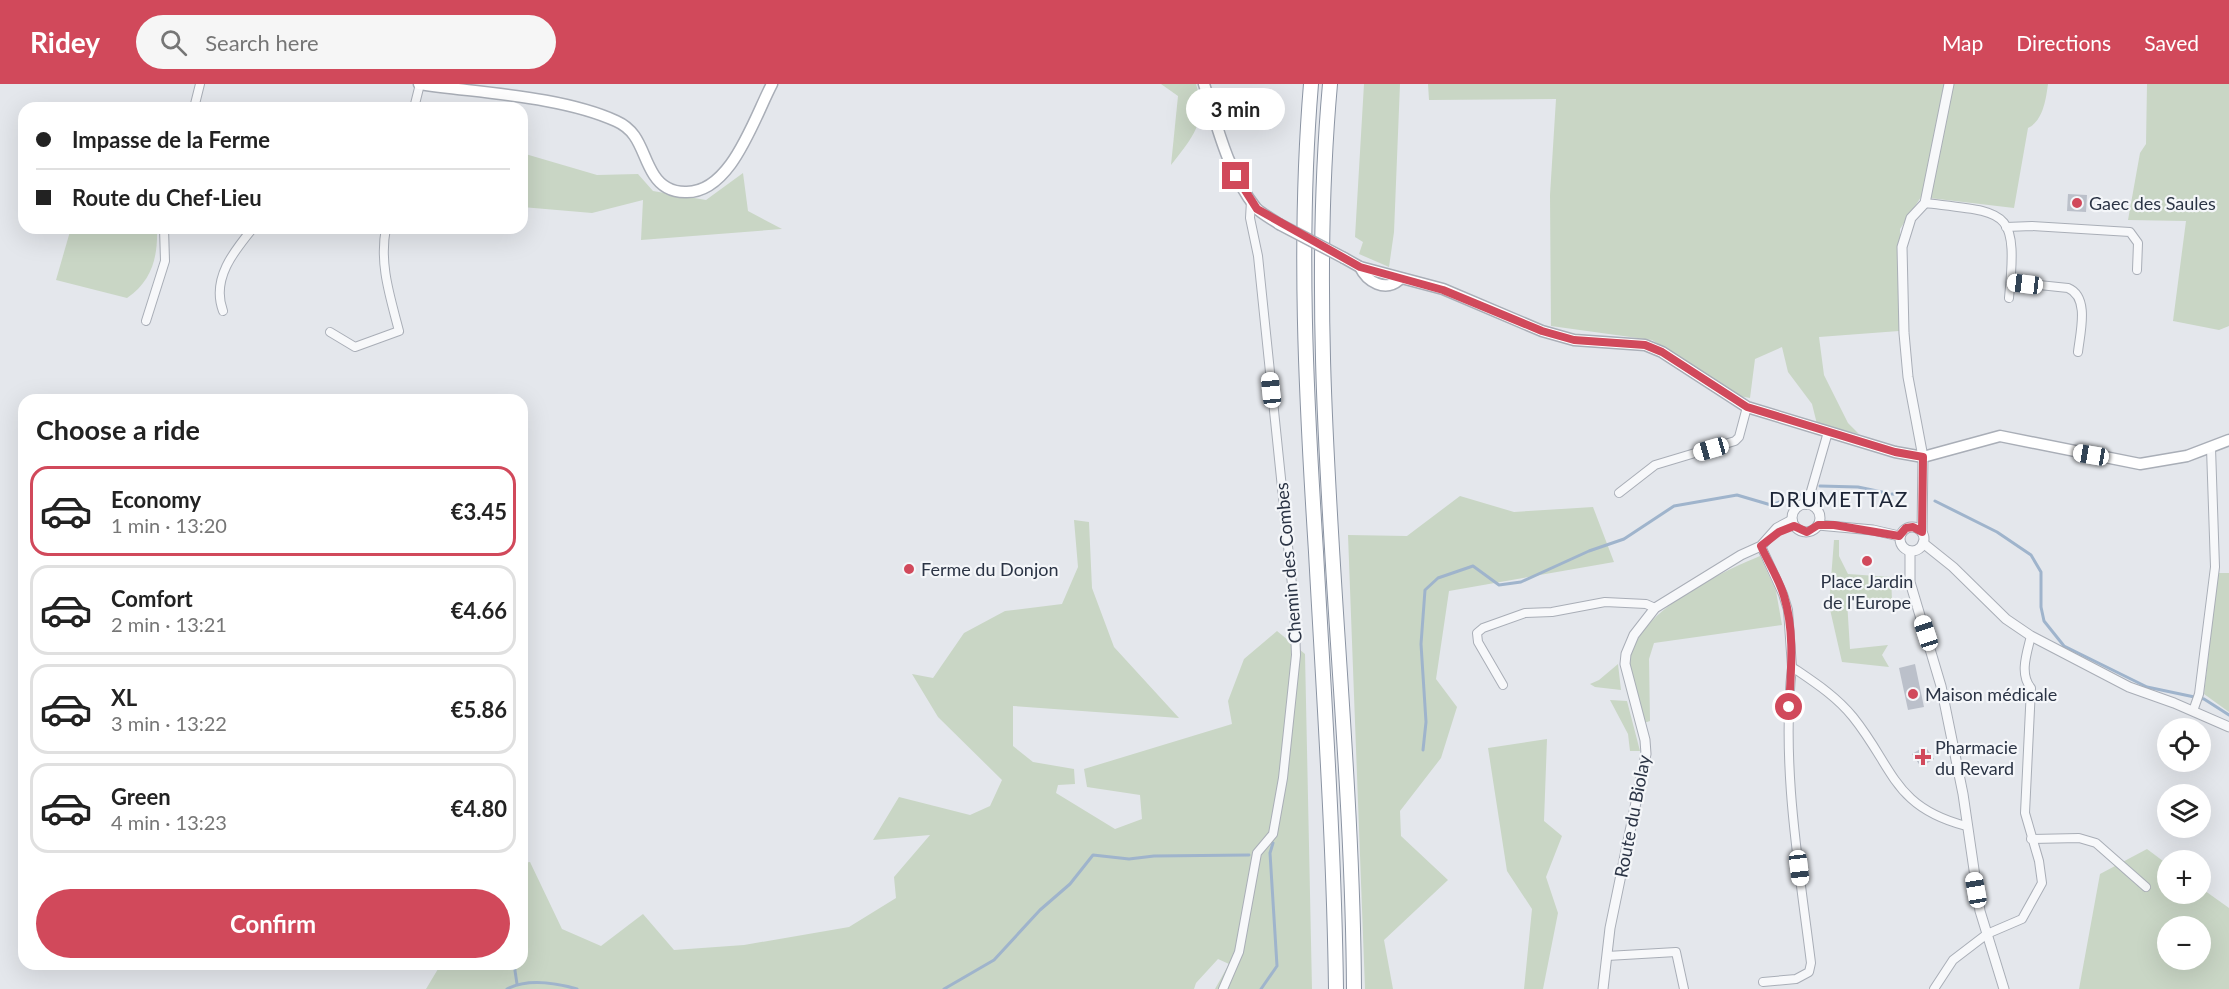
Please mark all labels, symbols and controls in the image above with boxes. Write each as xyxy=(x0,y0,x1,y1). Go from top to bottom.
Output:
search box xyxy=(136,15,556,69)
text: Ridey xyxy=(30,25,100,59)
icon: search xyxy=(157,26,190,59)
text: Search here xyxy=(205,29,319,56)
text: Map xyxy=(1942,30,1983,55)
text: Directions xyxy=(2016,30,2111,55)
text: Saved xyxy=(2144,30,2199,55)
callout: 3 min xyxy=(1186,89,1286,131)
text: 3 min xyxy=(1211,97,1260,121)
text: Impasse de la Ferme xyxy=(72,126,270,153)
route end xyxy=(1222,162,1249,189)
text: Route du Chef-Lieu xyxy=(72,184,262,211)
place label: Gaec des Saules xyxy=(2089,192,2216,214)
marker: Gaec des Saules xyxy=(2070,196,2084,210)
car xyxy=(2006,273,2044,295)
car xyxy=(1260,371,1282,409)
text: Choose a ride xyxy=(36,413,200,446)
car xyxy=(1691,435,1731,463)
car xyxy=(2072,443,2110,467)
street label: Chemin des Combes xyxy=(1270,481,1306,644)
icon: car xyxy=(39,484,93,538)
text: Economy xyxy=(111,486,201,513)
district label: DRUMETTAZ xyxy=(1769,486,1909,511)
text: €3.45 xyxy=(451,498,507,525)
text: 1 min · 13:20 xyxy=(111,513,227,537)
marker: Place Jardin de l'Europe xyxy=(1860,554,1874,568)
place label: Ferme du Donjon xyxy=(921,558,1058,580)
marker: Ferme du Donjon xyxy=(902,562,916,576)
place label: Place Jardin de l'Europe xyxy=(1821,570,1913,613)
icon: car xyxy=(39,583,93,637)
text: Comfort xyxy=(111,585,193,612)
text: €4.66 xyxy=(451,597,507,624)
text: 2 min · 13:21 xyxy=(111,612,227,636)
car xyxy=(1912,613,1940,653)
icon: car xyxy=(39,682,93,736)
place label: Maison médicale xyxy=(1925,683,2057,705)
text: XL xyxy=(111,684,137,711)
marker: Maison médicale xyxy=(1906,687,1920,701)
route start xyxy=(1775,693,1802,720)
text: €5.86 xyxy=(451,696,507,723)
text: 3 min · 13:22 xyxy=(111,711,227,735)
map controls xyxy=(2157,718,2211,970)
button: locate xyxy=(2157,718,2211,772)
place label: Pharmacie du Revard xyxy=(1935,736,2017,779)
marker: Pharmacie du Revard xyxy=(1916,750,1930,764)
street label: Route du Biolay xyxy=(1609,752,1655,879)
icon: car xyxy=(39,781,93,835)
text: Green xyxy=(111,783,171,810)
button: layers xyxy=(2157,784,2211,838)
text: €4.80 xyxy=(451,795,507,822)
text: 4 min · 13:23 xyxy=(111,810,227,834)
car xyxy=(1788,849,1810,887)
button: + xyxy=(2157,850,2211,904)
car xyxy=(1964,871,1988,909)
button: Confirm xyxy=(36,889,510,958)
button: − xyxy=(2157,916,2211,970)

